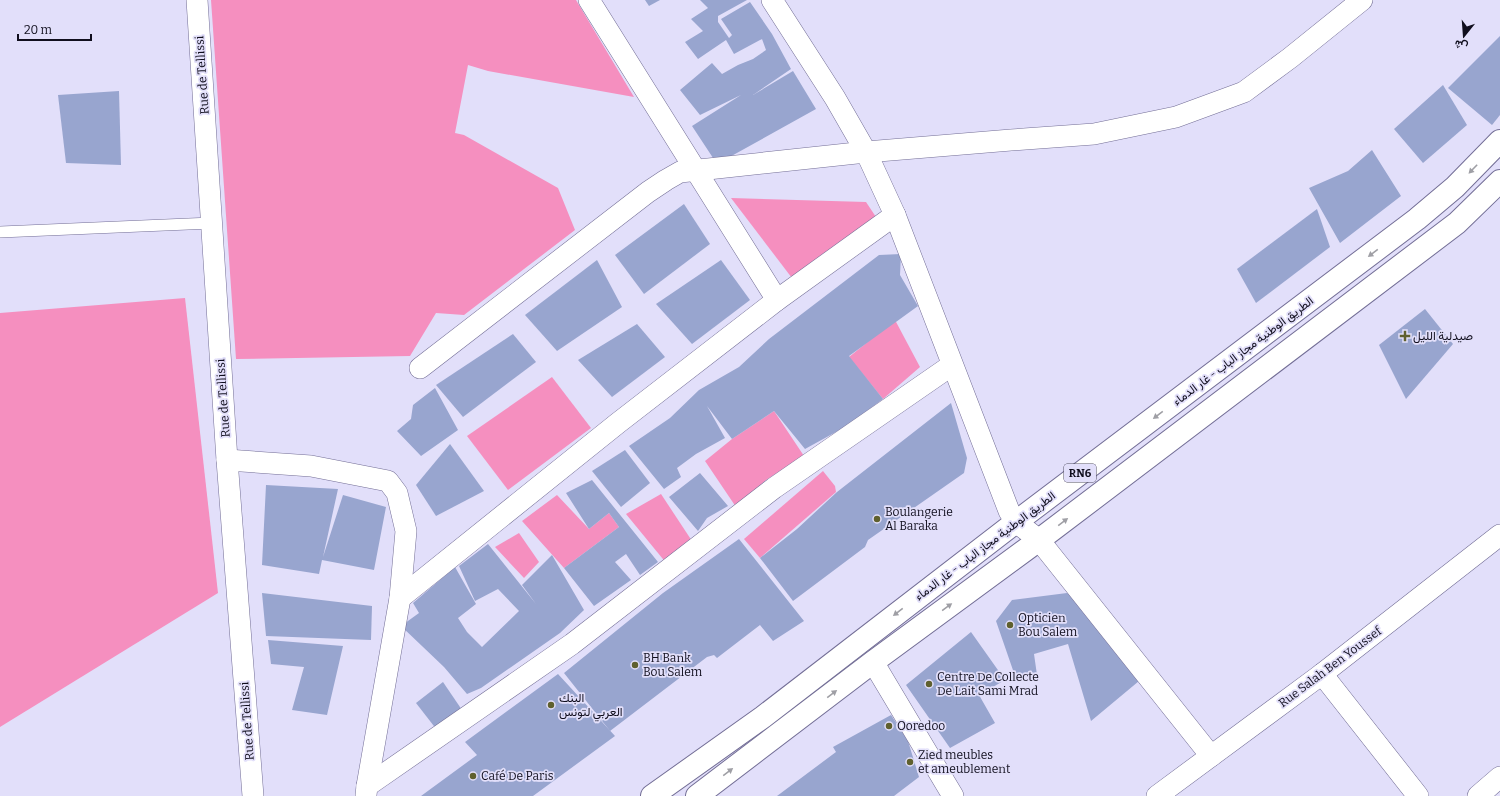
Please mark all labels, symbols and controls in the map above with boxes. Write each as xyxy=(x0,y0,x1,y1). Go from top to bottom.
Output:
scale bar xyxy=(18,16,91,42)
north arrow xyxy=(1444,16,1484,56)
text: 20 m xyxy=(24,23,53,37)
street label: Rue de Tellissi xyxy=(192,35,212,115)
text: ش xyxy=(1453,37,1469,53)
one-way arrow xyxy=(1468,164,1478,174)
one-way arrow xyxy=(1368,248,1379,257)
street label: الطريق الوطنية مجاز الباب - غار الدماء xyxy=(1170,294,1317,409)
place label: صيدلية الليل xyxy=(1413,329,1473,344)
marker: صيدلية الليل xyxy=(1400,331,1410,341)
street label: Rue de Tellissi xyxy=(213,358,233,438)
one-way arrow xyxy=(1152,411,1163,419)
road number: RN6 xyxy=(1064,464,1096,482)
street label: الطريق الوطنية مجاز الباب - غار الدماء xyxy=(912,489,1059,604)
place label: Boulangerie Al Baraka xyxy=(885,505,953,533)
marker: Boulangerie Al Baraka xyxy=(872,514,882,524)
one-way arrow xyxy=(1058,518,1068,526)
one-way arrow xyxy=(942,603,953,612)
one-way arrow xyxy=(893,608,904,617)
place label: Opticien Bou Salem xyxy=(1018,611,1078,639)
marker: Opticien Bou Salem xyxy=(1005,620,1015,630)
street label: Rue Salah Ben Youssef xyxy=(1276,623,1385,710)
place label: BH Bank Bou Salem xyxy=(643,651,703,679)
marker: BH Bank Bou Salem xyxy=(630,660,640,670)
place label: Centre De Collecte De Lait Sami Mrad xyxy=(937,670,1039,698)
marker: Centre De Collecte De Lait Sami Mrad xyxy=(924,679,934,689)
street label: Rue de Tellissi xyxy=(237,681,257,761)
one-way arrow xyxy=(826,689,837,698)
place label: البنك العربي لتونس xyxy=(559,691,623,722)
marker: البنك العربي لتونس xyxy=(546,700,556,710)
place label: Ooredoo xyxy=(897,719,945,733)
marker: Ooredoo xyxy=(884,721,894,731)
place label: Zied meubles et ameublement xyxy=(918,748,1011,776)
marker: Zied meubles et ameublement xyxy=(905,757,915,767)
one-way arrow xyxy=(723,768,734,777)
place label: Café De Paris xyxy=(481,769,554,783)
marker: Café De Paris xyxy=(468,771,478,781)

